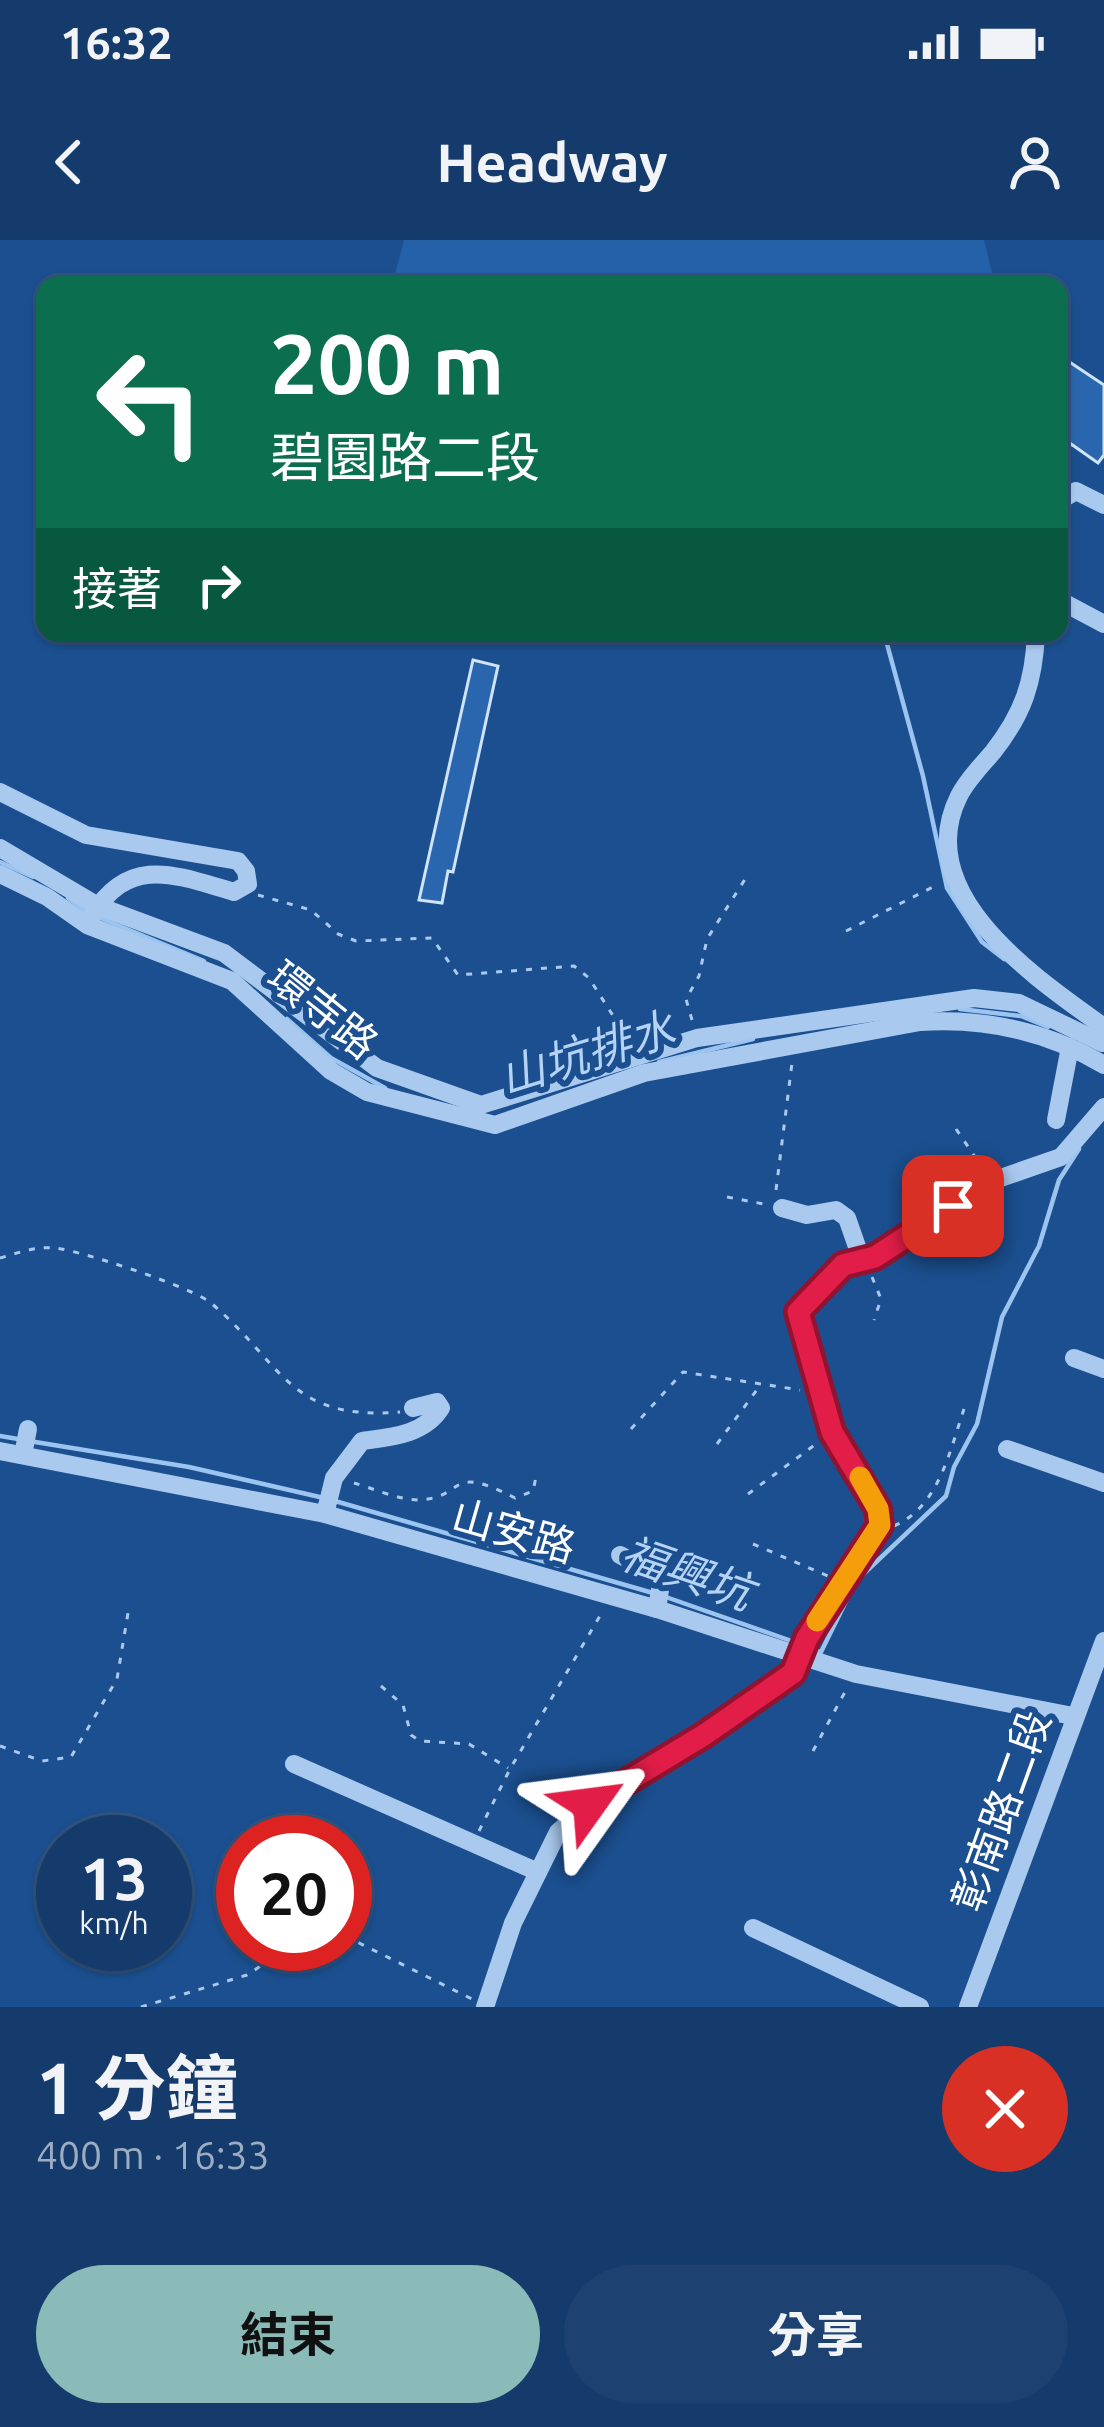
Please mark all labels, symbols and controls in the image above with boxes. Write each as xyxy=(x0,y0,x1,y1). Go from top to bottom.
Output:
text: 16:32 xyxy=(60,17,173,68)
icon: back xyxy=(36,129,102,195)
icon: person xyxy=(1002,129,1068,195)
text: Headway xyxy=(436,132,668,192)
text: 200 m xyxy=(270,316,504,410)
icon: left xyxy=(72,324,228,480)
text: 碧園路二段 xyxy=(270,427,540,487)
icon: right xyxy=(186,552,252,618)
text: 接著 xyxy=(72,563,162,614)
street label: 環寺路 xyxy=(260,952,387,1068)
water label: 山坑排水 xyxy=(493,1001,682,1103)
pin xyxy=(902,1155,1004,1257)
icon: arrive xyxy=(920,1173,986,1239)
street label: 山安路 xyxy=(447,1491,581,1570)
water label: 福興坑 xyxy=(615,1526,765,1621)
street label: 彰南路二段 xyxy=(943,1704,1059,1918)
position arrow xyxy=(527,1741,653,1867)
speed limit sign: 20 xyxy=(216,1815,372,1971)
text: 13 xyxy=(80,1844,148,1911)
text: km/h xyxy=(79,1906,149,1940)
button: close xyxy=(942,2046,1068,2172)
text: 1 分鐘 xyxy=(36,2047,238,2128)
text: 400 m · 16:33 xyxy=(36,2133,270,2176)
button: 結束 xyxy=(36,2265,540,2403)
button: 分享 xyxy=(564,2265,1068,2403)

